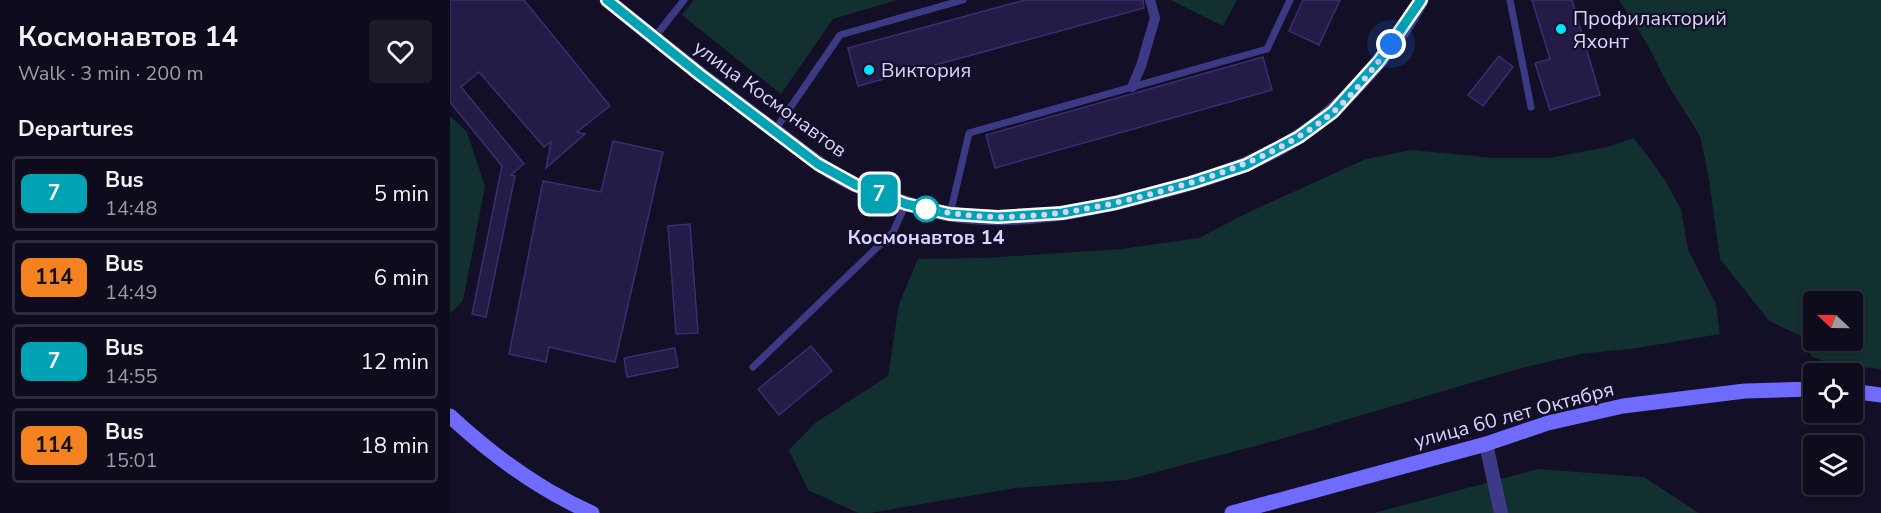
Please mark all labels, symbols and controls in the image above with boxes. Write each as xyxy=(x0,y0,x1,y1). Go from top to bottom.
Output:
place label: Профилакторий Яхонт xyxy=(1573,5,1727,55)
text: Космонавтов 14 xyxy=(18,18,238,56)
button: heart xyxy=(369,20,432,83)
marker: Профилакторий Яхонт xyxy=(1554,22,1568,36)
your location xyxy=(1376,29,1406,59)
street label: улица Космонавтов xyxy=(688,34,852,164)
place label: Виктория xyxy=(881,57,971,84)
text: Walk · 3 min · 200 m xyxy=(18,60,204,87)
marker: Виктория xyxy=(862,63,876,77)
text: Departures xyxy=(18,114,133,144)
text: Bus xyxy=(105,165,144,195)
line badge: 7 xyxy=(860,174,898,214)
text: 7 xyxy=(48,179,60,207)
text: 5 min xyxy=(374,179,429,209)
text: 7 xyxy=(873,180,885,208)
text: 14:48 xyxy=(105,195,158,222)
marker: Космонавтов 14 xyxy=(913,196,939,222)
place label: Космонавтов 14 xyxy=(847,224,1005,251)
text: Bus xyxy=(105,249,144,279)
text: 114 xyxy=(35,263,73,291)
text: 6 min xyxy=(374,263,429,293)
text: 14:49 xyxy=(105,279,158,306)
north arrow xyxy=(1803,291,1863,351)
map controls xyxy=(1803,291,1863,495)
text: Bus xyxy=(105,333,144,363)
text: 7 xyxy=(48,347,60,375)
text: 12 min xyxy=(361,347,429,377)
text: 14:55 xyxy=(105,363,158,390)
button: locate xyxy=(1803,363,1863,423)
street label: улица 60 лет Октября xyxy=(1411,375,1617,455)
text: Bus xyxy=(105,417,144,447)
text: 114 xyxy=(35,431,73,459)
text: 18 min xyxy=(361,431,429,461)
button: layers xyxy=(1803,435,1863,495)
text: 15:01 xyxy=(105,447,158,474)

